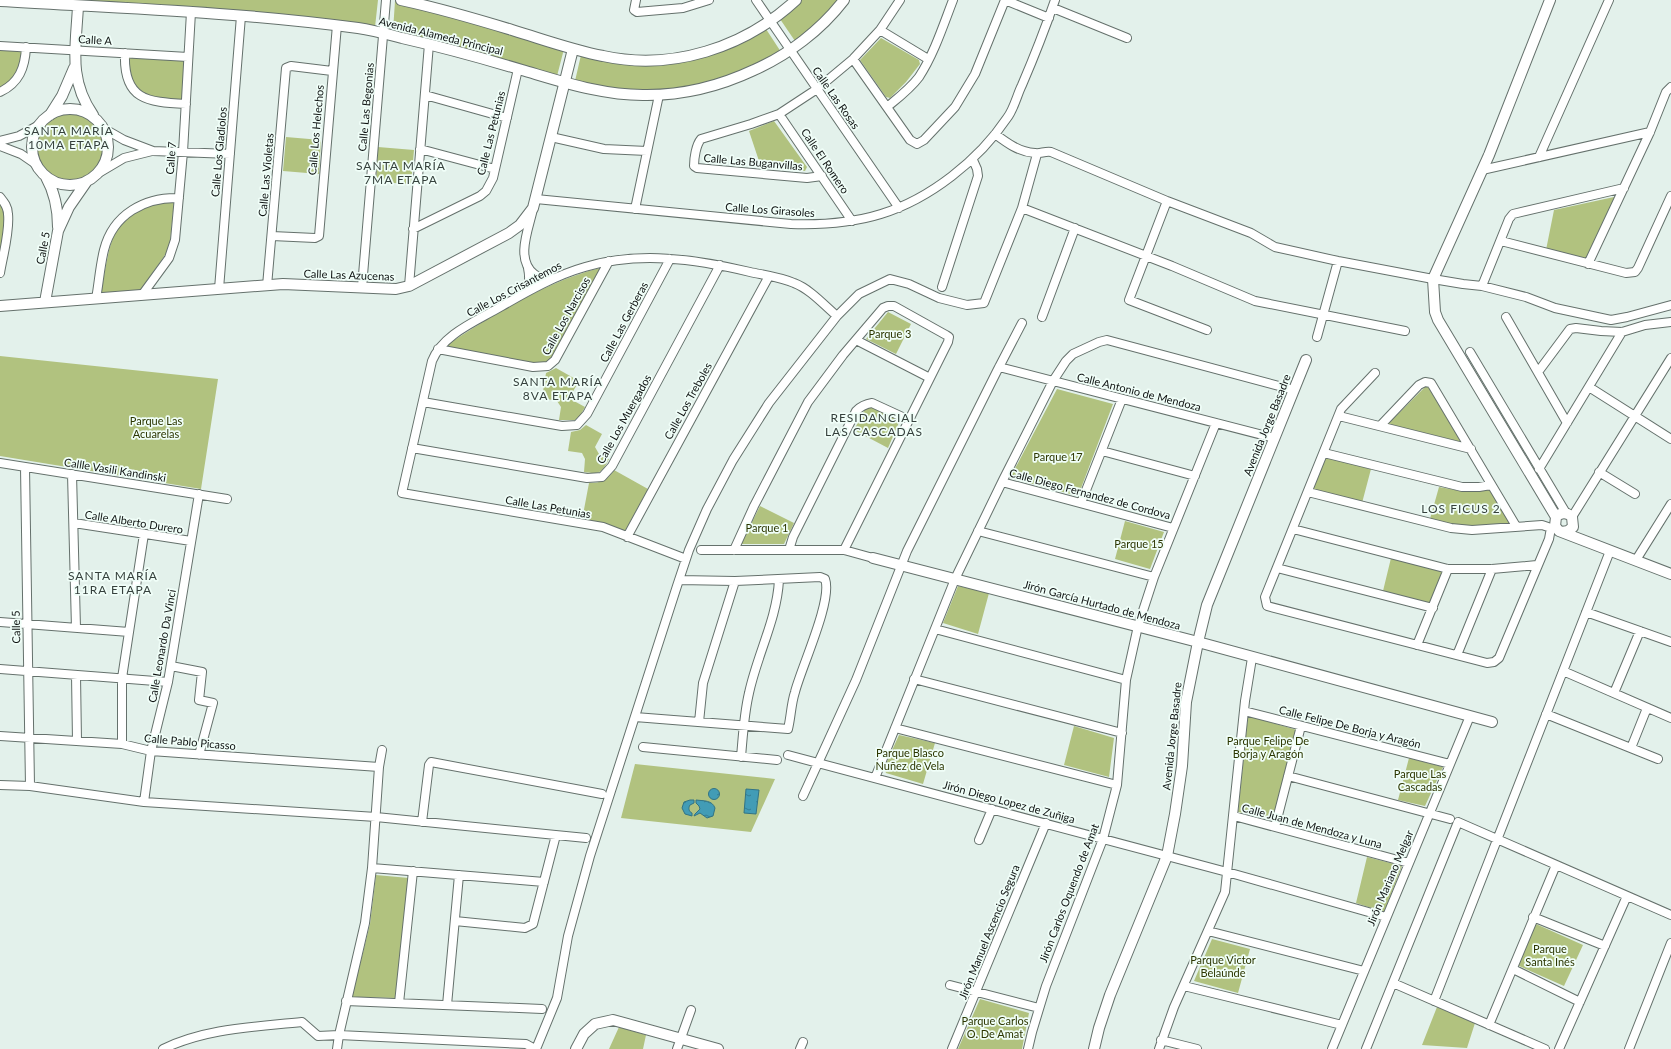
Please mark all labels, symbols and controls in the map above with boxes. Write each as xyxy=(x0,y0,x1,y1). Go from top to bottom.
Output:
street label: Avenida Alameda Principal xyxy=(378,14,504,57)
street label: Calle A xyxy=(78,32,113,47)
street label: Calle Las Begonias xyxy=(355,62,376,152)
street label: Calle Las Rosas xyxy=(810,64,863,132)
street label: Calle Los Helechos xyxy=(305,84,326,176)
street label: Calle Las Petunias xyxy=(474,89,507,176)
street label: Calle Los Gladiolos xyxy=(208,106,229,198)
district label: SANTA MARÍA 10MA ETAPA xyxy=(24,123,114,152)
street label: Calle El Romero xyxy=(799,126,852,196)
street label: Calle Las Violetas xyxy=(255,132,276,217)
street label: Calle 7 xyxy=(163,141,178,175)
street label: Calle Las Buganvillas xyxy=(703,151,803,172)
district label: SANTA MARÍA 7MA ETAPA xyxy=(356,158,446,187)
street label: Calle Los Girasoles xyxy=(725,200,816,219)
street label: Calle 5 xyxy=(33,230,52,265)
street label: Calle Los Crisantemos xyxy=(464,258,564,319)
street label: Calle Las Azucenas xyxy=(303,266,395,283)
street label: Calle Los Narcisos xyxy=(539,274,592,357)
street label: Calle Las Gerberas xyxy=(597,279,650,364)
park label: Parque 3 xyxy=(869,327,911,340)
street label: Calle Los Treboles xyxy=(661,360,714,441)
street label: Calle Antonio de Mendoza xyxy=(1076,370,1202,413)
street label: Calle Los Muergados xyxy=(594,372,654,466)
street label: Avenida Jorge Basadre xyxy=(1240,372,1293,478)
district label: SANTA MARÍA 8VA ETAPA xyxy=(513,374,603,403)
district label: RESIDANCIAL LAS CASCADAS xyxy=(825,410,923,439)
park label: Parque Las Acuarelas xyxy=(130,414,182,440)
park label: Parque 17 xyxy=(1033,450,1083,463)
street label: Callle Vasili Kandinski xyxy=(63,455,167,484)
street label: Calle Diego Fernandez de Cordova xyxy=(1008,466,1172,521)
street label: Calle Las Petunias xyxy=(504,493,592,520)
district label: LOS FICUS 2 xyxy=(1421,501,1501,516)
street label: Calle Alberto Durero xyxy=(84,507,184,536)
park label: Parque 1 xyxy=(746,521,788,534)
park label: Parque 15 xyxy=(1114,537,1164,550)
district label: SANTA MARÍA 11RA ETAPA xyxy=(68,568,158,597)
street label: Jirón García Hurtado de Mendoza xyxy=(1022,577,1182,632)
street label: Calle Leonardo Da Vinci xyxy=(145,588,178,704)
street label: Calle 5 xyxy=(9,610,22,644)
street label: Avenida Jorge Basadre xyxy=(1159,681,1184,791)
street label: Calle Felipe De Borja y Aragón xyxy=(1278,703,1422,750)
street label: Calle Pablo Picasso xyxy=(144,731,236,752)
park label: Parque Felipe De Borja y Aragón xyxy=(1227,734,1309,760)
park label: Parque Blasco Nuñez de Vela xyxy=(875,746,945,772)
park label: Parque Las Cascadas xyxy=(1394,767,1446,793)
street label: Jirón Diego Lopez de Zuñiga xyxy=(942,778,1077,825)
street label: Calle Juan de Mendoza y Luna xyxy=(1241,801,1384,851)
street label: Jirón Carlos Oquendo de Amat xyxy=(1036,821,1101,964)
street label: Jirón Mariano Melgar xyxy=(1364,828,1416,928)
street label: Jirón Manuel Ascencio Segura xyxy=(956,863,1022,1001)
park label: Parque Santa Inés xyxy=(1525,942,1575,968)
park label: Parque Victor Belaúnde xyxy=(1190,953,1256,979)
park label: Parque Carlos O. De Amat xyxy=(961,1014,1029,1040)

